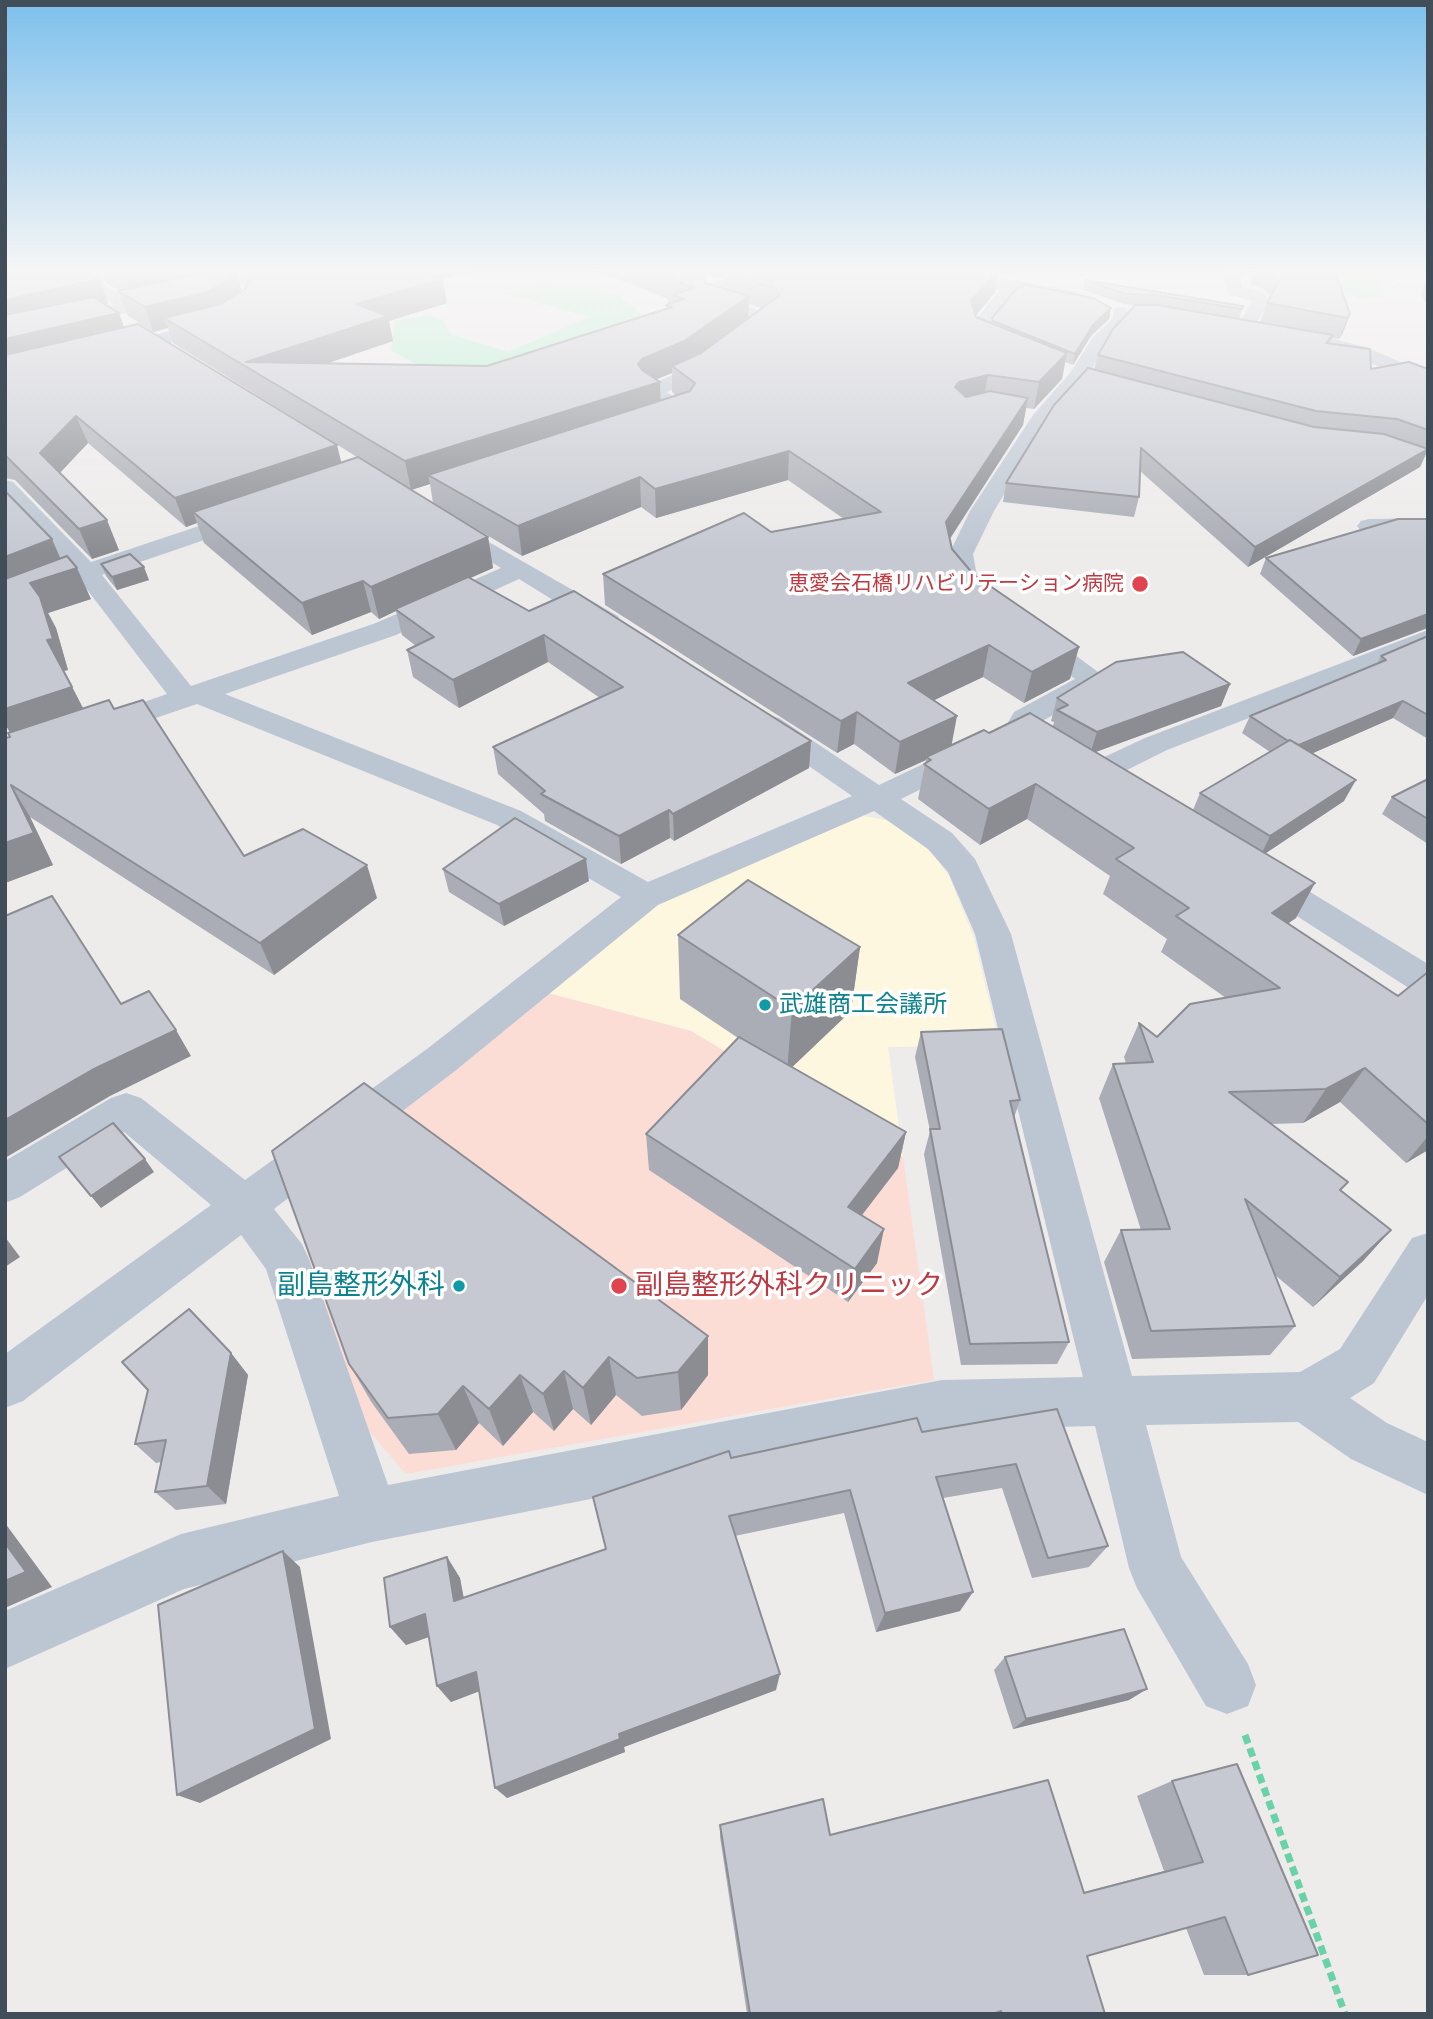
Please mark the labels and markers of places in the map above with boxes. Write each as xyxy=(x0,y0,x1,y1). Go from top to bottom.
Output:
place label: 恵愛会石橋リハビリテーション病院 xyxy=(788,571,1124,597)
marker: 恵愛会石橋リハビリテーション病院 xyxy=(1130,574,1150,594)
place label: 武雄商工会議所 xyxy=(779,991,947,1019)
marker: 武雄商工会議所 xyxy=(757,997,773,1013)
place label: 副島整形外科 xyxy=(277,1269,445,1303)
place label: 副島整形外科クリニック xyxy=(635,1269,943,1303)
marker: 副島整形外科クリニック xyxy=(609,1276,629,1296)
marker: 副島整形外科 xyxy=(451,1278,467,1294)

